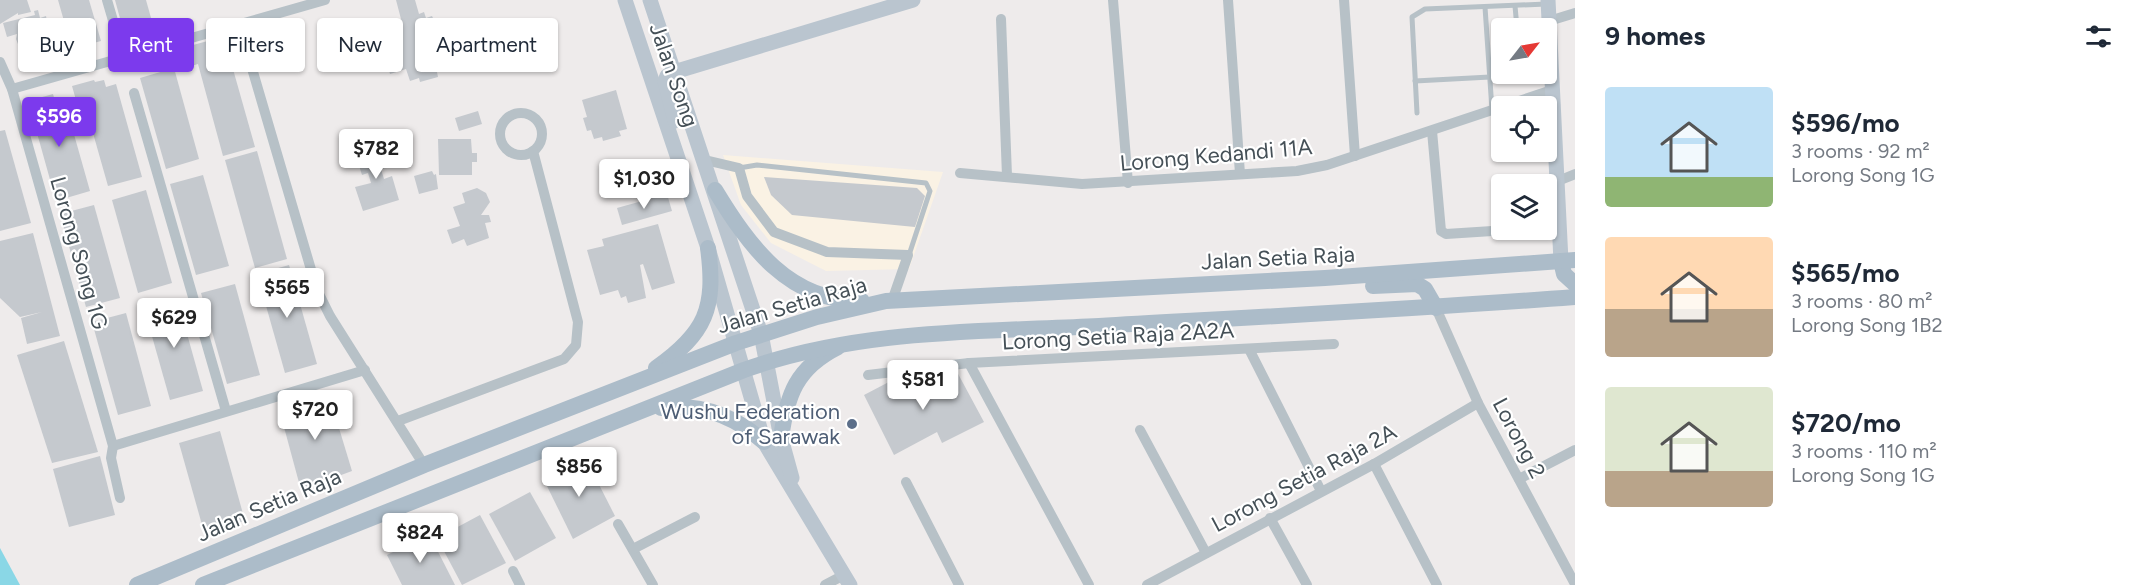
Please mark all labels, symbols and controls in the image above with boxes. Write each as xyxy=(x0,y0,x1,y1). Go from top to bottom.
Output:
chip: Buy xyxy=(18,18,96,72)
chip: Rent xyxy=(108,18,194,72)
chip: Filters xyxy=(206,18,305,72)
chip: New xyxy=(317,18,403,72)
chip: Apartment xyxy=(415,18,558,72)
north arrow xyxy=(1491,18,1557,84)
map controls xyxy=(1491,18,1557,240)
street label: Jalan Song xyxy=(644,20,704,130)
text: 9 homes xyxy=(1605,20,1705,52)
icon: filters xyxy=(2082,20,2115,53)
button: locate xyxy=(1491,96,1557,162)
pin: $596 xyxy=(23,97,95,148)
text: $596 xyxy=(36,104,82,128)
text: $596/mo xyxy=(1791,107,1900,139)
icon: home xyxy=(1653,111,1725,183)
pin: $782 xyxy=(340,129,412,180)
street label: Lorong Kedandi 11A xyxy=(1119,133,1313,177)
text: $782 xyxy=(353,136,399,160)
text: 3 rooms · 92 m² xyxy=(1791,139,1930,163)
pin: $1,030 xyxy=(595,159,693,210)
text: Lorong Song 1G xyxy=(1791,163,1934,187)
text: $1,030 xyxy=(613,166,675,190)
street label: Lorong Song 1G xyxy=(44,173,114,333)
button: layers xyxy=(1491,174,1557,240)
street label: Jalan Setia Raja xyxy=(1200,240,1356,276)
text: $565/mo xyxy=(1791,257,1900,289)
icon: home xyxy=(1653,261,1725,333)
pin: $565 xyxy=(251,268,323,319)
street label: Jalan Setia Raja xyxy=(714,271,870,339)
text: $565 xyxy=(264,275,310,299)
text: 3 rooms · 80 m² xyxy=(1791,289,1932,313)
pin: $629 xyxy=(138,298,210,349)
text: $629 xyxy=(151,305,197,329)
text: Lorong Song 1B2 xyxy=(1791,313,1943,337)
street label: Lorong Setia Raja 2A2A xyxy=(1001,316,1235,356)
pin: $581 xyxy=(887,360,959,411)
text: $581 xyxy=(901,367,945,391)
pin: $720 xyxy=(279,390,351,441)
street label: Lorong 2 xyxy=(1487,393,1551,483)
text: $720 xyxy=(292,397,338,421)
place label: Wushu Federation of Sarawak xyxy=(661,398,840,450)
text: $720/mo xyxy=(1791,407,1901,439)
icon: home xyxy=(1653,411,1725,483)
marker: Wushu Federation of Sarawak xyxy=(845,417,859,431)
street label: Lorong Setia Raja 2A xyxy=(1207,418,1401,538)
text: 3 rooms · 110 m² xyxy=(1791,439,1937,463)
pin: $856 xyxy=(543,447,615,498)
text: $856 xyxy=(556,454,602,478)
street label: Jalan Setia Raja xyxy=(193,462,345,548)
text: Lorong Song 1G xyxy=(1791,463,1934,487)
pin: $824 xyxy=(384,513,456,564)
text: $824 xyxy=(396,520,444,544)

